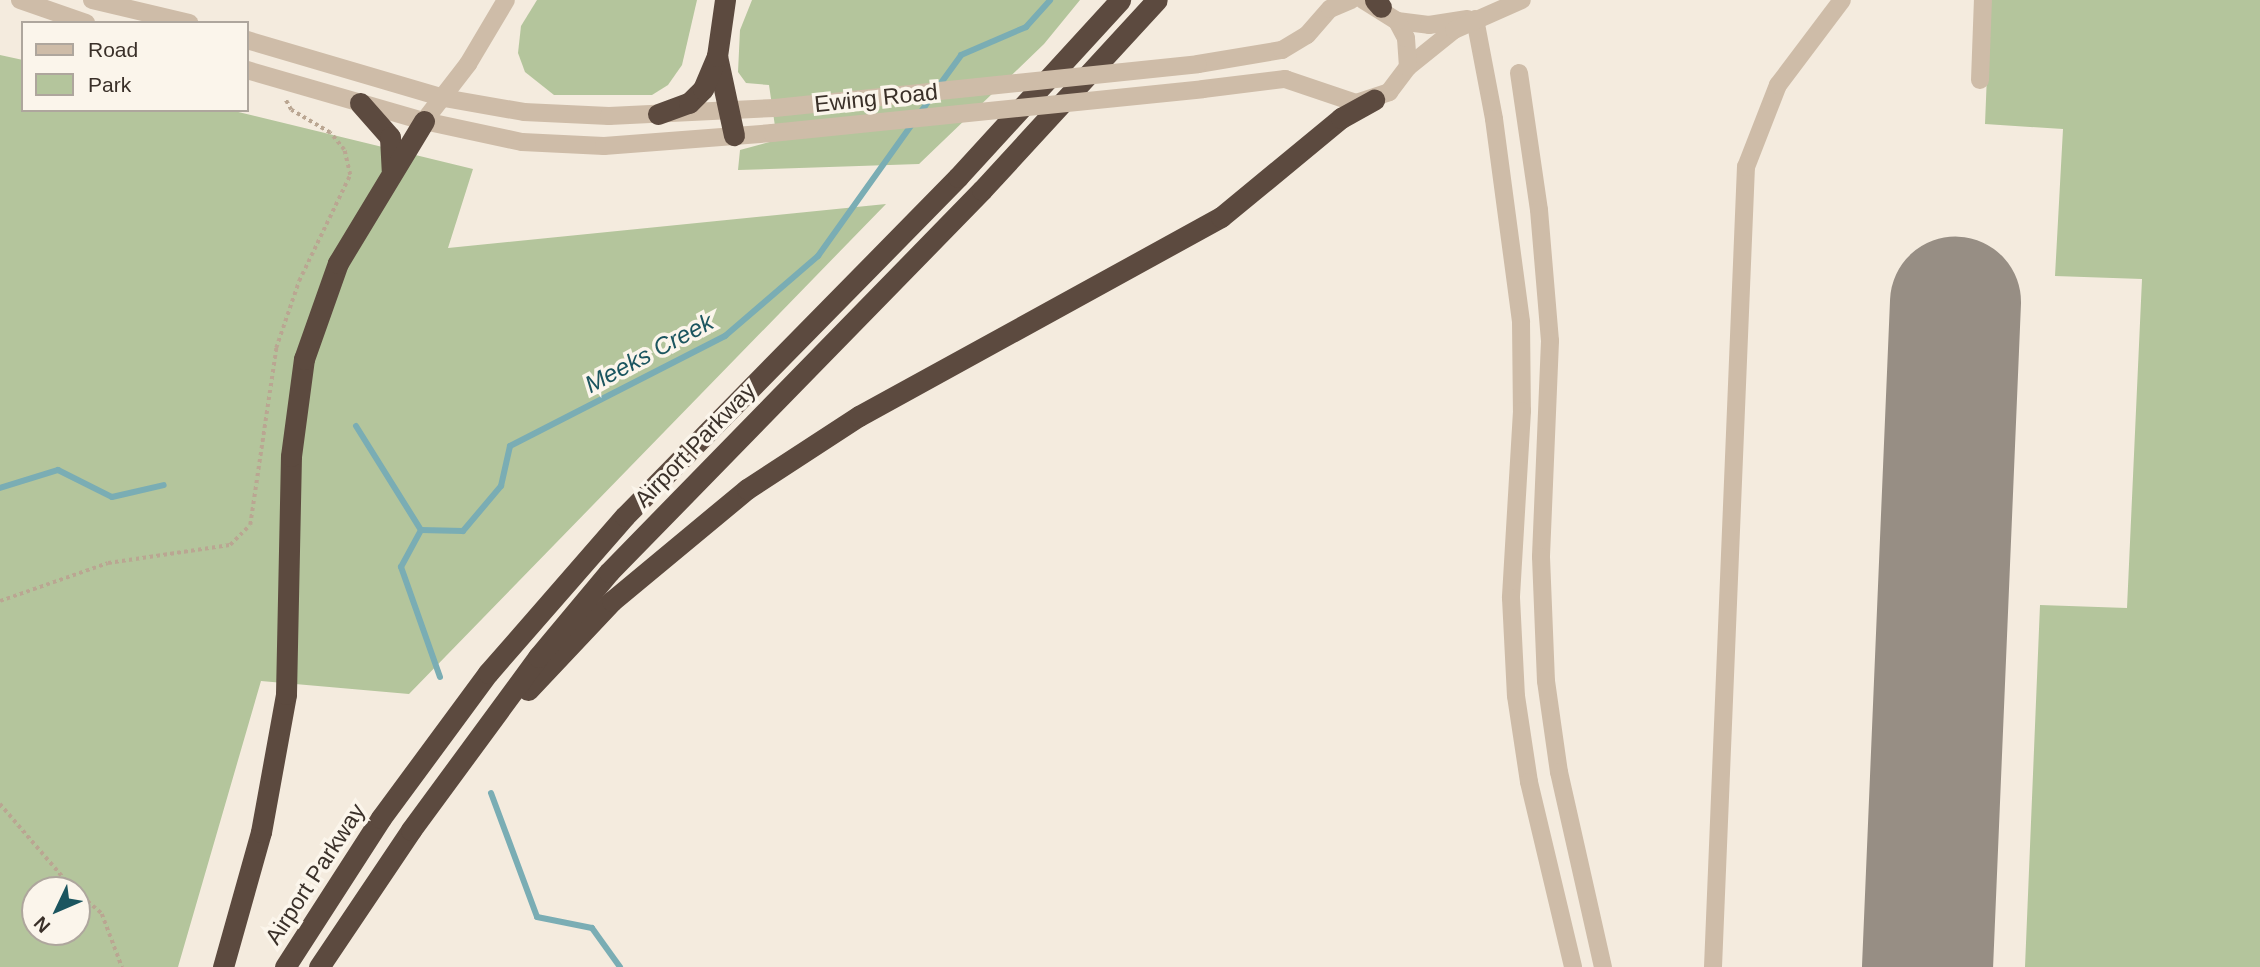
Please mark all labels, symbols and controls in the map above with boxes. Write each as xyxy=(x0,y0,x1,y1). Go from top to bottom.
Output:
legend xyxy=(21,21,248,112)
text: Road xyxy=(88,38,138,61)
text: Park xyxy=(88,73,131,96)
street label: Ewing Road xyxy=(813,78,939,118)
water label: Meeks Creek xyxy=(580,307,718,399)
street label: Airport Parkway xyxy=(629,377,761,513)
street label: Airport Parkway xyxy=(259,798,371,950)
north arrow xyxy=(21,876,91,946)
text: N xyxy=(30,912,54,937)

